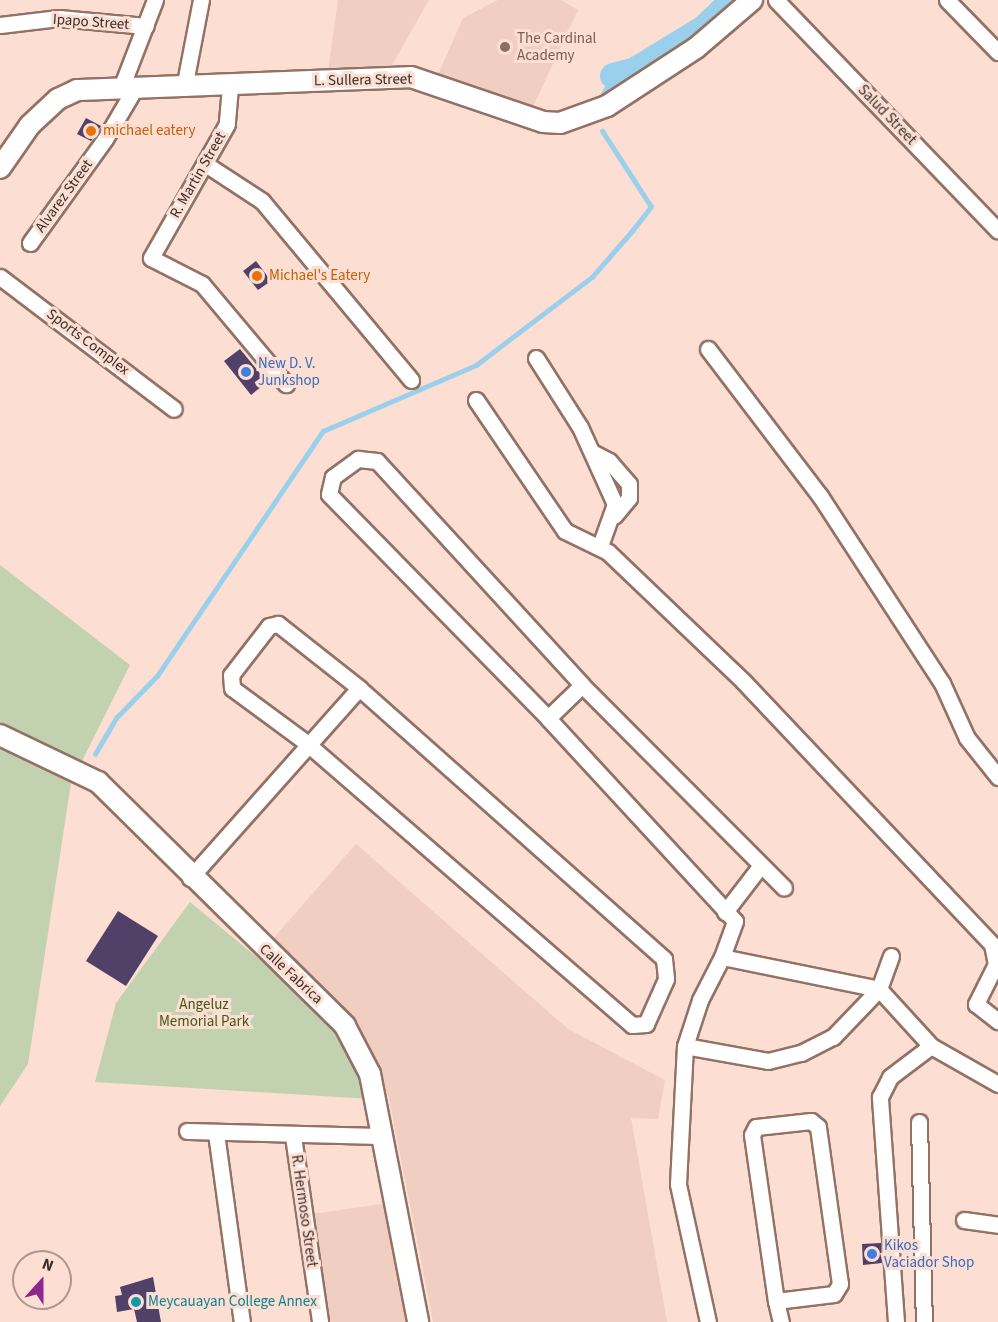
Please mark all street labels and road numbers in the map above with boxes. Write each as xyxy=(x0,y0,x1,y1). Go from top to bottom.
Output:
street label: Ipapo Street xyxy=(52,10,130,34)
street label: L. Sullera Street xyxy=(314,70,412,90)
street label: Salud Street xyxy=(854,81,920,149)
street label: R. Martin Street xyxy=(166,129,230,221)
street label: Alvarez Street xyxy=(32,156,96,236)
street label: Sports Complex xyxy=(43,305,133,379)
street label: Calle Fabrica xyxy=(256,940,326,1008)
street label: R. Hermoso Street xyxy=(287,1154,321,1268)

